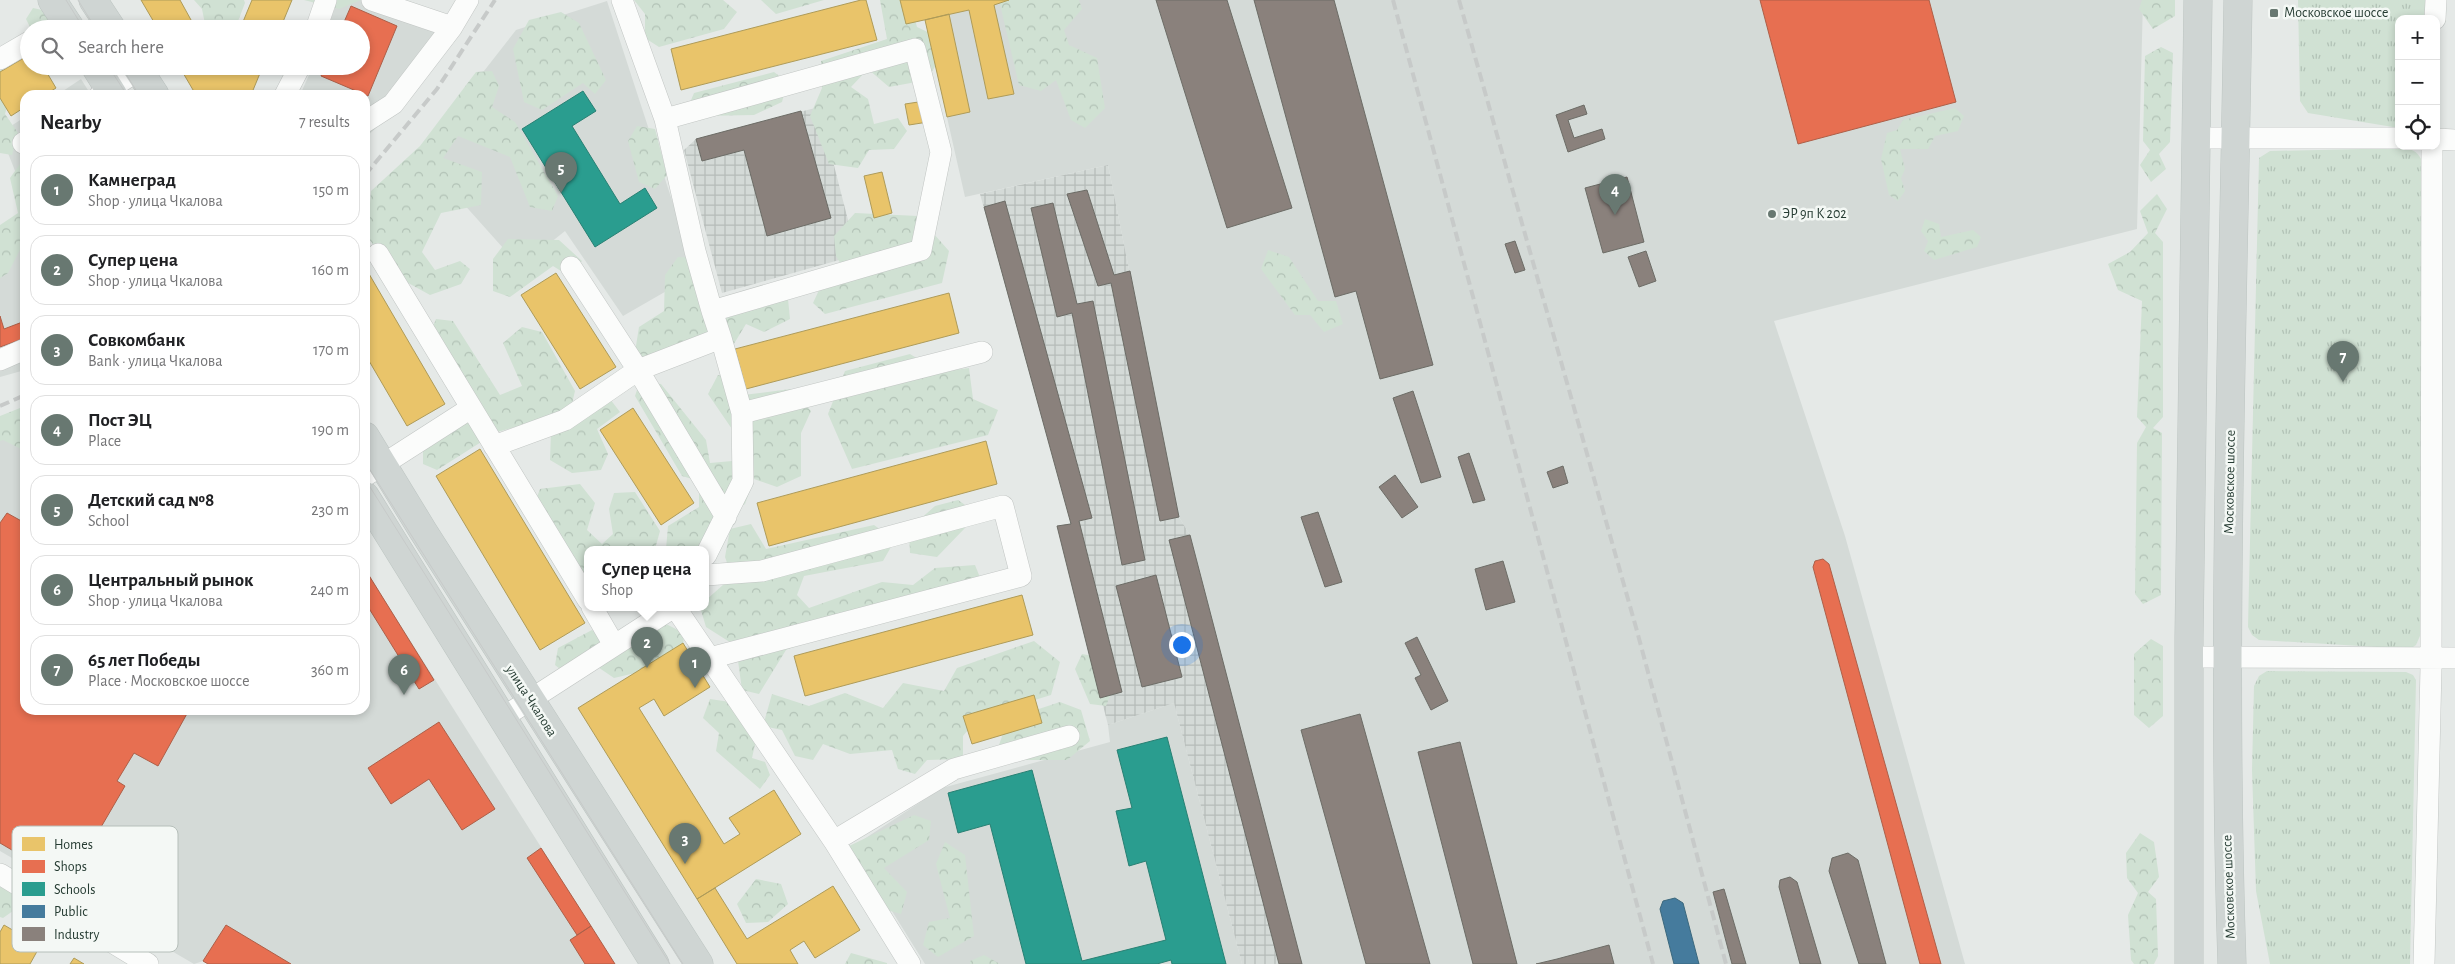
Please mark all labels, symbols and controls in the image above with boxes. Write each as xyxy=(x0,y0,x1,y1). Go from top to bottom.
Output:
place label: Московское шоссе xyxy=(2284,6,2389,20)
marker: Московское шоссе xyxy=(2268,7,2280,19)
map controls xyxy=(2395,15,2440,150)
button: + xyxy=(2395,15,2440,60)
search box xyxy=(20,20,370,75)
icon: search xyxy=(38,34,66,62)
text: Search here xyxy=(78,38,164,57)
button: − xyxy=(2395,60,2440,105)
button: locate xyxy=(2395,105,2440,150)
text: Nearby xyxy=(40,112,101,133)
text: 7 results xyxy=(299,114,350,130)
pin: 5 xyxy=(545,152,577,193)
text: Камнеград xyxy=(88,171,176,190)
pin: 4 xyxy=(1599,174,1631,215)
text: 1 xyxy=(54,182,60,198)
text: 150 m xyxy=(313,182,349,198)
text: Shop · улица Чкалова xyxy=(88,193,223,209)
place label: ЭР 9п К 202 xyxy=(1782,207,1847,221)
marker: ЭР 9п К 202 xyxy=(1766,208,1778,220)
text: Супер цена xyxy=(88,251,178,270)
text: 2 xyxy=(53,262,61,278)
text: 160 m xyxy=(312,262,349,278)
text: Shop · улица Чкалова xyxy=(88,273,223,289)
text: Совкомбанк xyxy=(88,331,185,350)
pin: 7 xyxy=(2327,341,2359,382)
text: 3 xyxy=(54,342,60,358)
text: 170 m xyxy=(313,342,349,358)
text: Bank · улица Чкалова xyxy=(88,353,222,369)
text: Пост ЭЦ xyxy=(88,411,152,430)
text: 4 xyxy=(53,422,61,438)
text: 190 m xyxy=(312,422,349,438)
street label: Московское шоссе xyxy=(2222,430,2238,534)
text: Place xyxy=(88,433,121,449)
text: Детский сад №8 xyxy=(88,491,214,510)
text: 5 xyxy=(54,502,60,518)
text: 230 m xyxy=(311,502,349,518)
text: School xyxy=(88,513,129,529)
popup xyxy=(584,546,709,611)
text: Супер цена xyxy=(602,560,691,579)
text: Центральный рынок xyxy=(88,571,254,590)
text: 6 xyxy=(53,582,61,598)
text: 240 m xyxy=(310,582,349,598)
text: Shop xyxy=(602,582,633,598)
text: Shop · улица Чкалова xyxy=(88,593,223,609)
pin: 2 xyxy=(631,627,663,668)
your location xyxy=(1169,632,1195,658)
pin: 1 xyxy=(679,647,711,688)
text: 65 лет Победы xyxy=(88,651,200,670)
pin: 6 xyxy=(388,654,420,695)
text: 7 xyxy=(54,662,60,678)
text: 360 m xyxy=(311,662,349,678)
street label: улица Чкалова xyxy=(502,662,560,740)
text: Place · Московское шоссе xyxy=(88,673,250,689)
pin: 3 xyxy=(669,823,701,864)
legend xyxy=(12,826,178,952)
street label: Московское шоссе xyxy=(2220,835,2238,939)
text: Homes xyxy=(54,838,93,852)
text: Shops xyxy=(54,860,87,874)
text: Schools xyxy=(54,883,95,897)
text: Public xyxy=(54,905,88,919)
text: Industry xyxy=(54,928,100,942)

